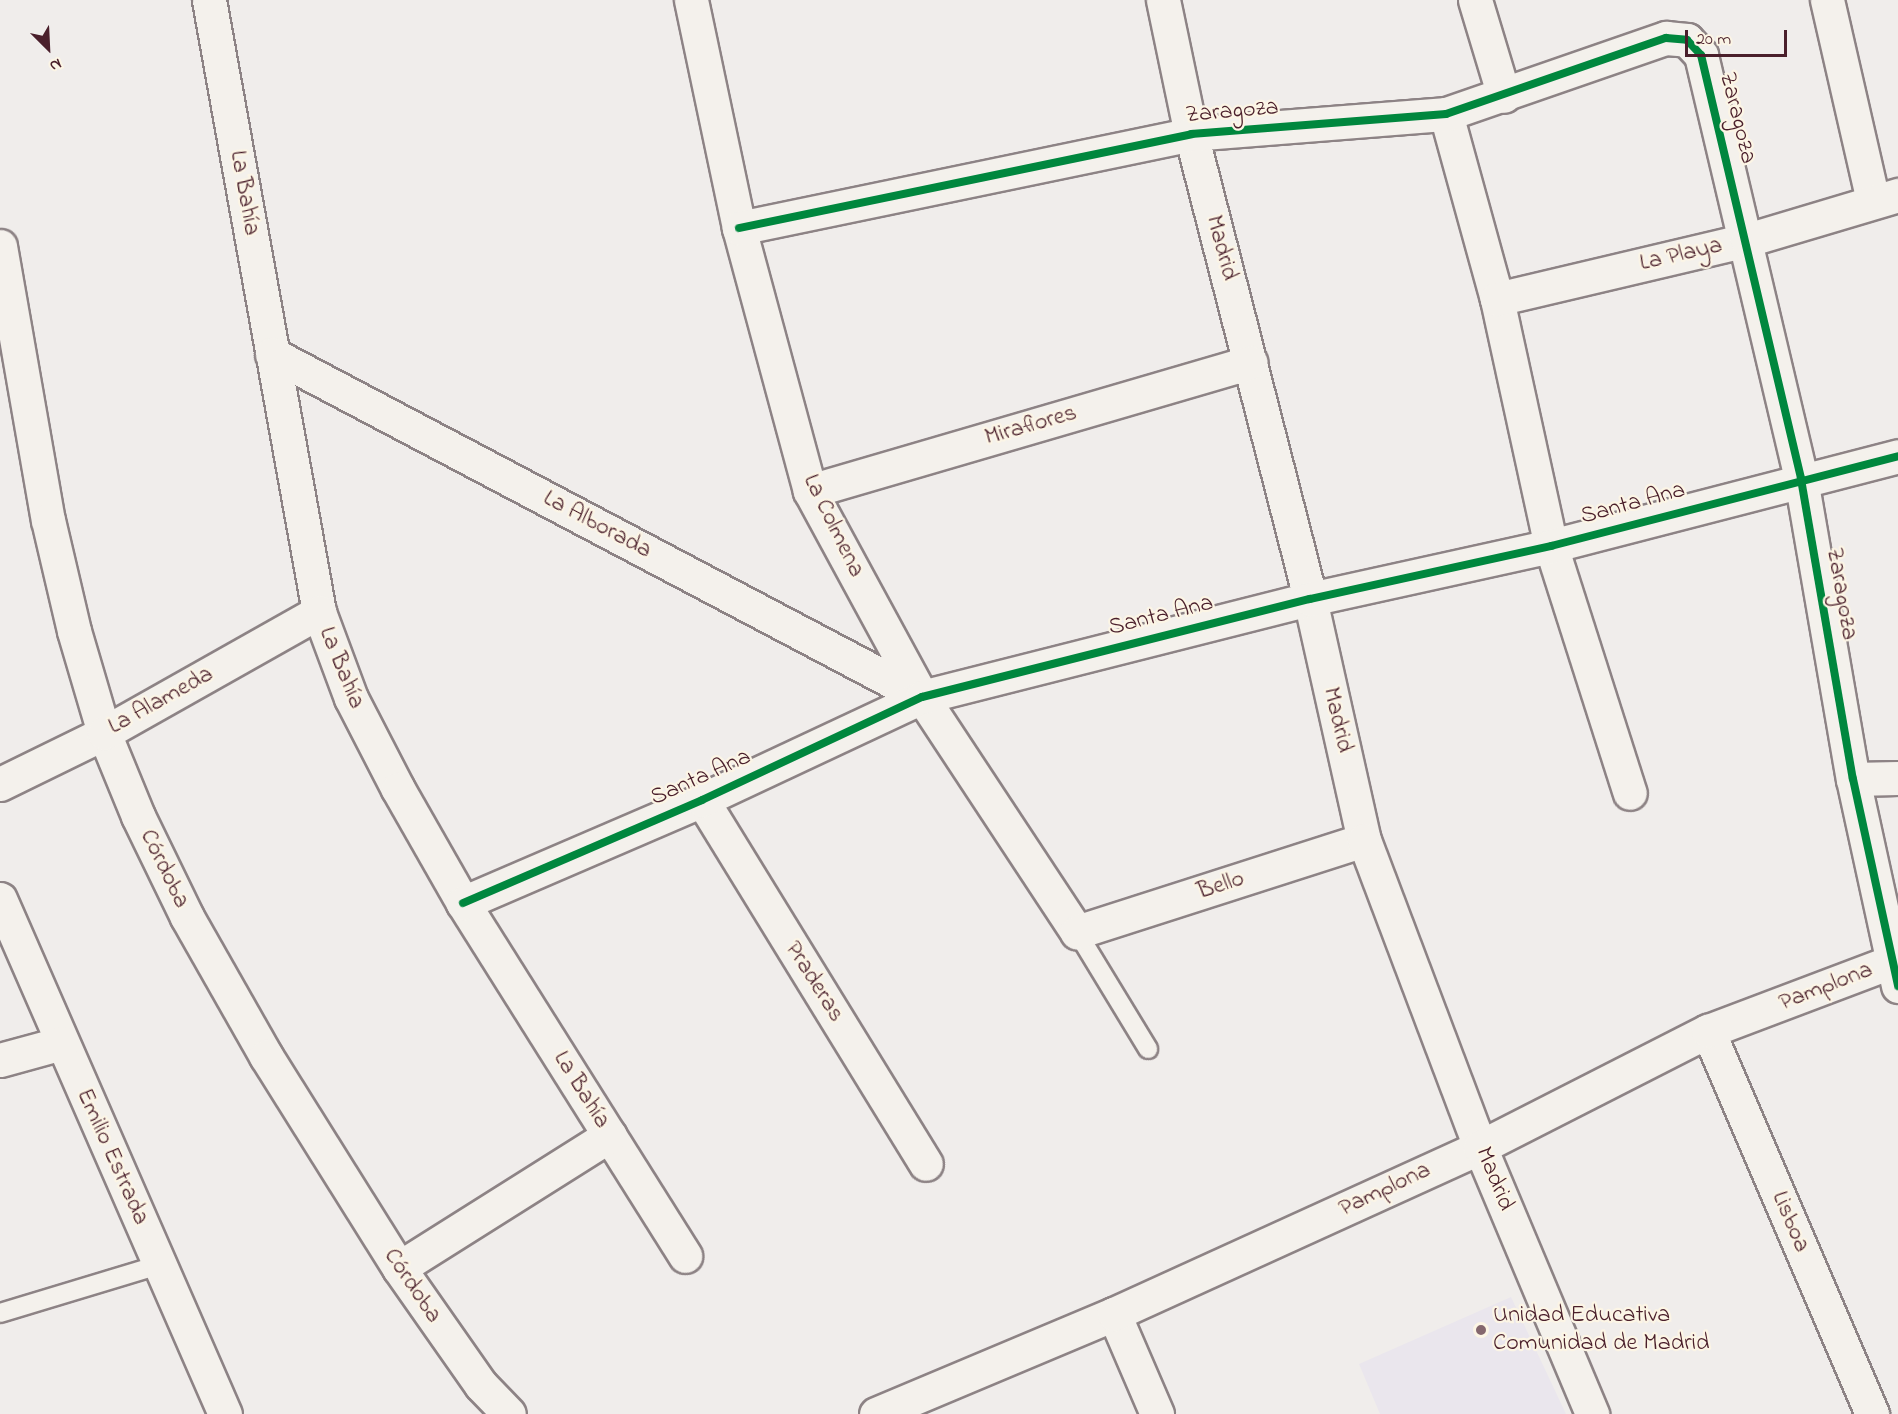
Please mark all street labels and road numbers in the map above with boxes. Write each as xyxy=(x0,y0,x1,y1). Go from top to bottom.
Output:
street label: Zaragoza xyxy=(1712,69,1762,167)
street label: Zaragoza xyxy=(1184,94,1280,130)
street label: La Bahía xyxy=(222,148,266,238)
street label: Madrid xyxy=(1199,212,1243,284)
street label: La Playa xyxy=(1637,232,1725,278)
street label: Miraflores xyxy=(982,399,1080,453)
street label: La Colmena xyxy=(796,470,870,582)
street label: Santa Ana xyxy=(1578,476,1688,532)
street label: La Alborada xyxy=(538,484,656,566)
street label: Zaragoza xyxy=(1819,546,1863,642)
street label: Santa Ana xyxy=(1106,589,1216,643)
street label: La Bahía xyxy=(312,623,370,713)
street label: La Alameda xyxy=(104,660,218,742)
street label: Madrid xyxy=(1316,684,1358,756)
street label: Santa Ana xyxy=(646,743,756,813)
street label: Córdoba xyxy=(133,825,195,913)
street label: Bello xyxy=(1194,865,1248,907)
street label: Praderas xyxy=(778,936,850,1028)
street label: Pamplona xyxy=(1775,956,1877,1018)
street label: La Bahía xyxy=(546,1046,616,1134)
street label: Emilio Estrada xyxy=(69,1084,155,1230)
street label: Madrid xyxy=(1468,1143,1520,1215)
street label: Pamplona xyxy=(1335,1156,1435,1224)
street label: Lisboa xyxy=(1764,1187,1816,1257)
street label: Córdoba xyxy=(377,1243,447,1329)

